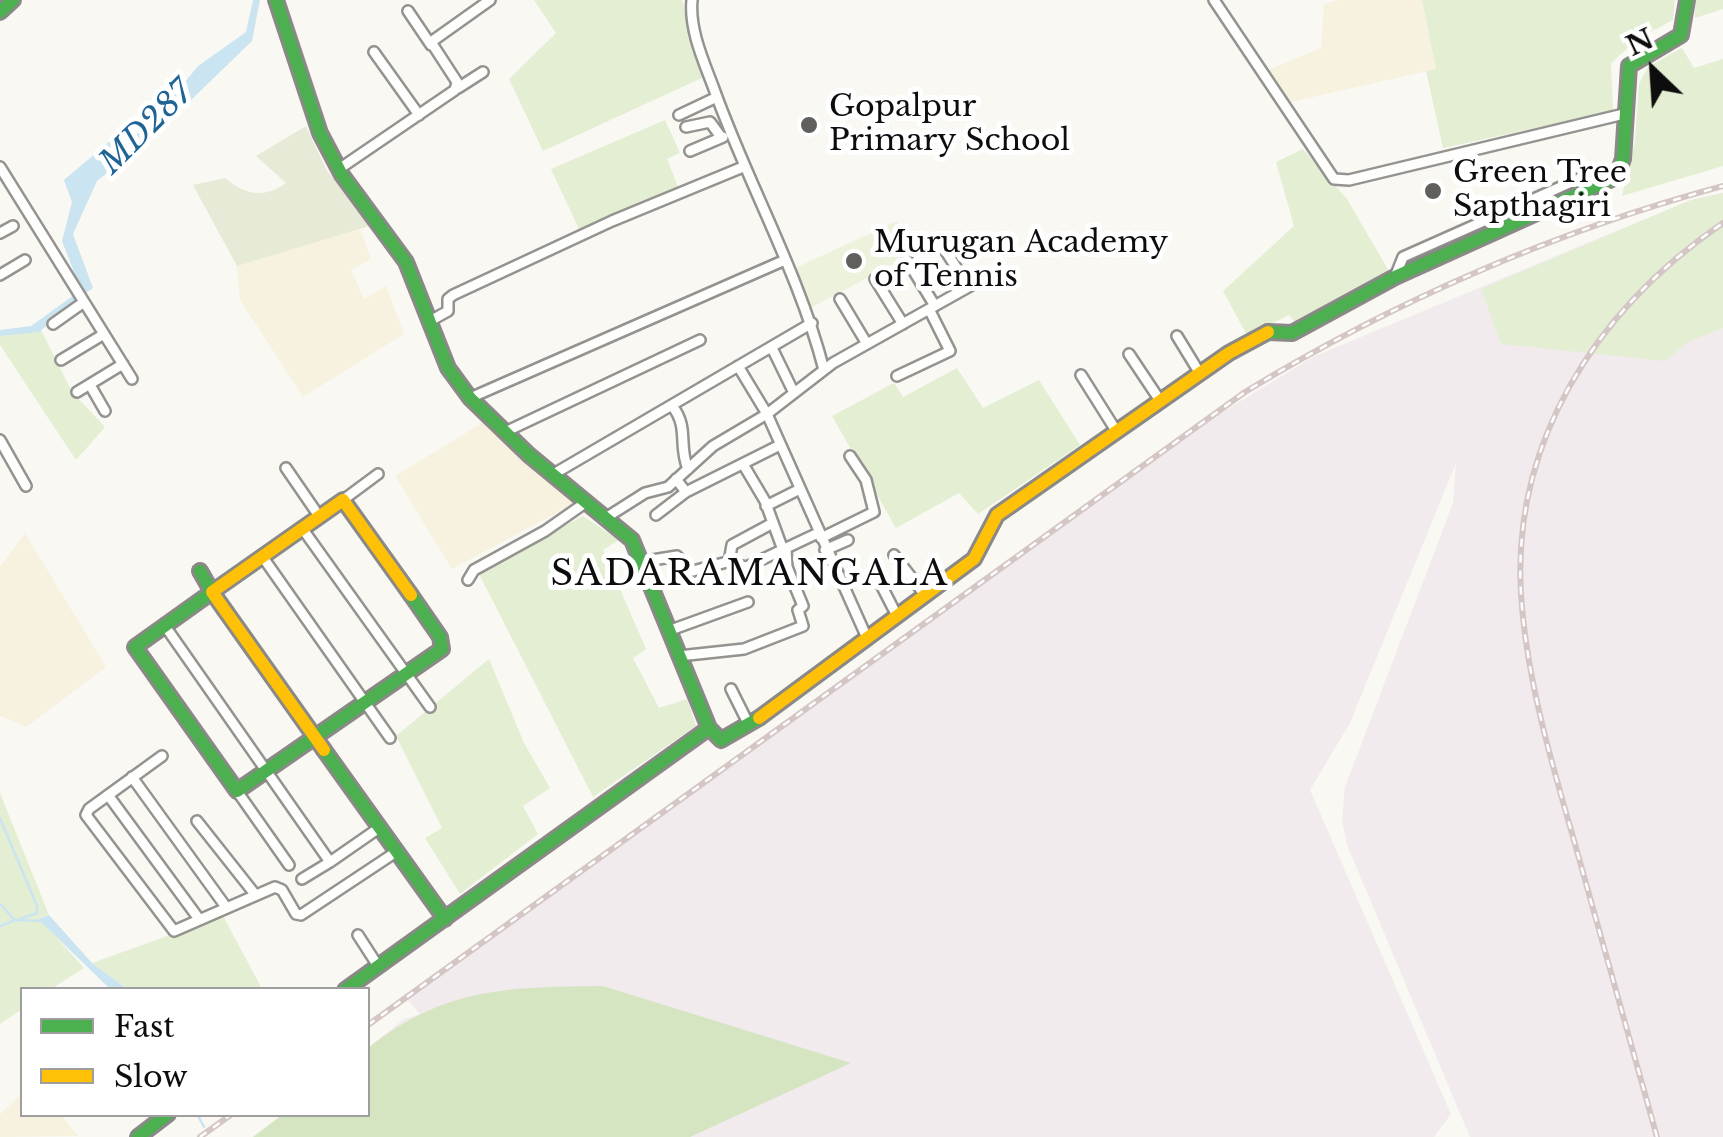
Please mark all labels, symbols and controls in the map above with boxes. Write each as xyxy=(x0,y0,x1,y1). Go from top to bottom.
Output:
north arrow xyxy=(1603,20,1703,120)
text: N xyxy=(1621,21,1659,64)
water label: MD287 xyxy=(92,73,202,183)
place label: Gopalpur Primary School xyxy=(829,90,1070,160)
marker: Gopalpur Primary School xyxy=(798,114,820,136)
place label: Green Tree Sapthagiri xyxy=(1453,156,1627,226)
marker: Green Tree Sapthagiri xyxy=(1422,180,1444,202)
place label: Murugan Academy of Tennis xyxy=(874,226,1168,296)
marker: Murugan Academy of Tennis xyxy=(843,250,865,272)
district label: SADARAMANGALA xyxy=(551,554,949,596)
legend xyxy=(20,987,370,1117)
text: Fast xyxy=(114,1008,175,1045)
text: Slow xyxy=(114,1058,188,1095)

